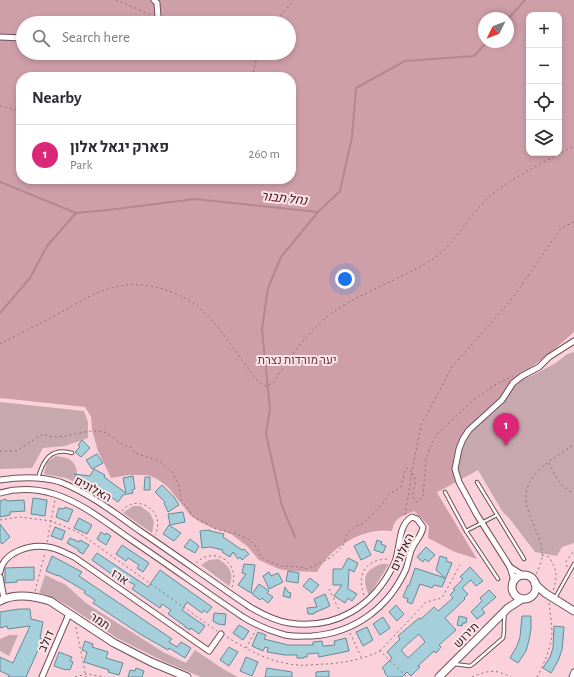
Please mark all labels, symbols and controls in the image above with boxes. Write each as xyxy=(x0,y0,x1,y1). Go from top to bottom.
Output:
north arrow xyxy=(478,12,514,48)
map controls xyxy=(526,12,562,156)
button: + xyxy=(526,12,562,48)
search box xyxy=(16,16,296,60)
icon: search xyxy=(30,27,52,49)
text: Search here xyxy=(62,30,130,45)
button: − xyxy=(526,48,562,84)
button: locate xyxy=(526,84,562,120)
text: Nearby xyxy=(32,89,82,106)
button: layers xyxy=(526,120,562,156)
text: פארק יגאל אלון xyxy=(70,140,169,155)
text: 1 xyxy=(43,148,47,161)
text: 260 m xyxy=(249,148,280,161)
text: Park xyxy=(70,159,92,172)
water label: נחל תבור xyxy=(260,190,309,208)
your location xyxy=(335,269,355,289)
park label: יער מורדות נצרת xyxy=(257,354,337,366)
pin: 1 xyxy=(493,413,519,446)
street label: האלונים xyxy=(73,474,113,504)
street label: האלונים xyxy=(388,531,416,573)
street label: ארז xyxy=(109,567,131,587)
street label: תמר xyxy=(88,610,112,632)
street label: תירוש xyxy=(451,620,481,650)
street label: דולב xyxy=(36,628,56,654)

